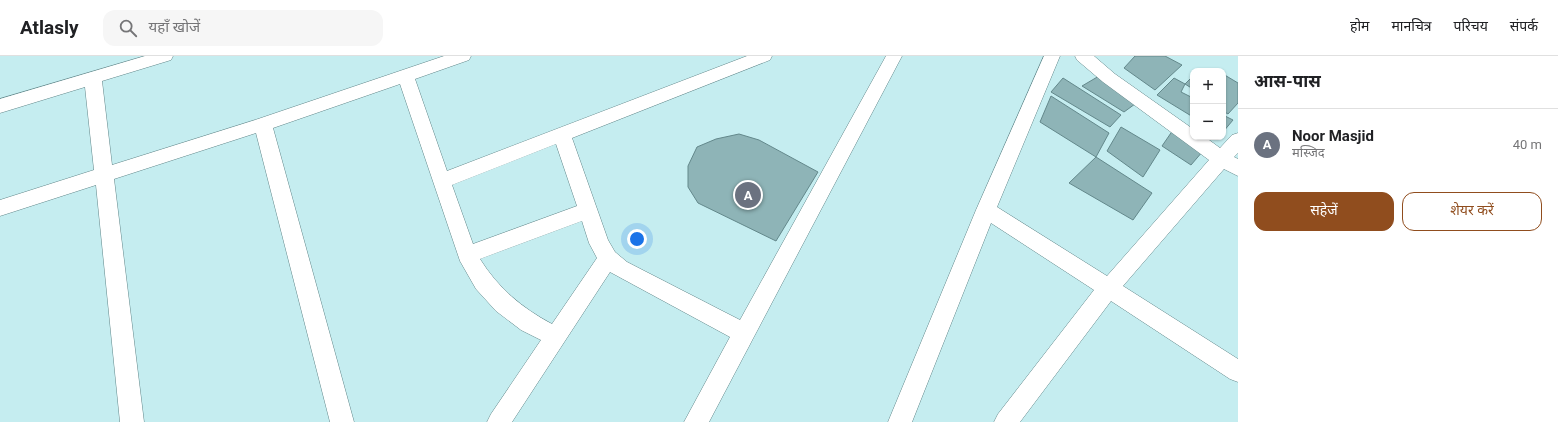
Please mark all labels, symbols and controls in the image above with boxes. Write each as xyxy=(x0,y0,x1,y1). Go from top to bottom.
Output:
search box xyxy=(103,10,383,46)
text: Atlasly xyxy=(20,16,79,39)
icon: search xyxy=(117,17,139,39)
text: यहाँ खोजें xyxy=(149,18,200,36)
text: होम xyxy=(1350,18,1369,34)
text: मानचित्र xyxy=(1391,18,1432,34)
text: परिचय xyxy=(1454,18,1488,34)
text: संपर्क xyxy=(1510,18,1538,34)
map controls xyxy=(1190,68,1226,140)
button: + xyxy=(1190,68,1226,104)
text: आस-पास xyxy=(1254,71,1321,91)
button: − xyxy=(1190,104,1226,140)
text: Noor Masjid xyxy=(1292,127,1374,145)
text: A xyxy=(1263,137,1271,152)
text: 40 m xyxy=(1513,137,1542,152)
text: मस्जिद xyxy=(1292,145,1325,160)
pin: A xyxy=(735,180,761,210)
button: सहेजें xyxy=(1254,192,1394,231)
button: शेयर करें xyxy=(1402,192,1542,231)
your location xyxy=(627,229,647,249)

